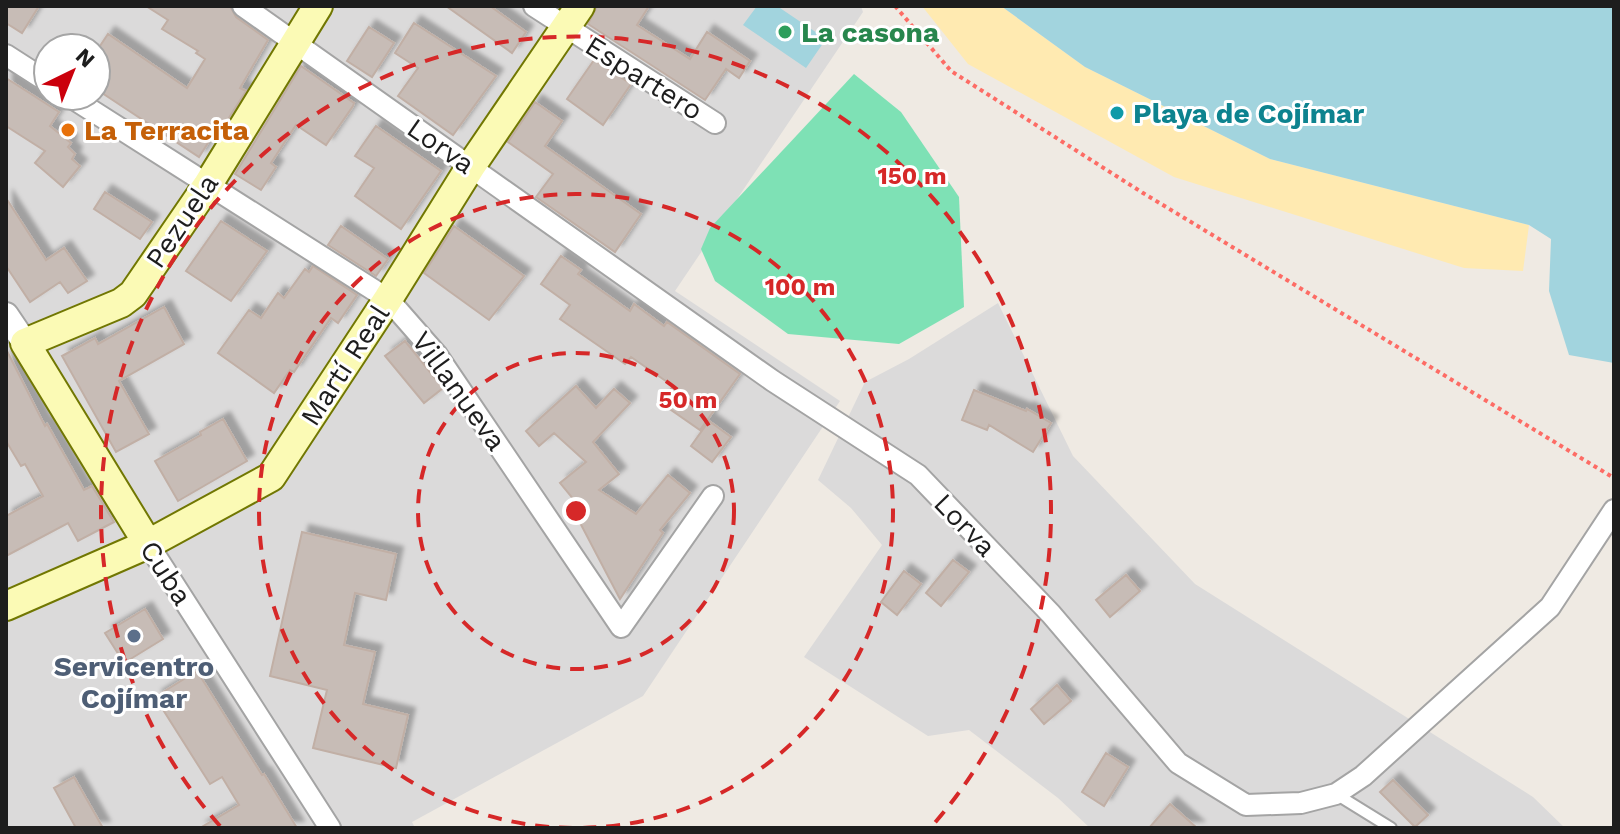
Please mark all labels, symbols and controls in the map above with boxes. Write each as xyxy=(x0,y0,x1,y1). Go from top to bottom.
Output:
place label: La casona xyxy=(801,16,940,49)
marker: La casona xyxy=(776,23,794,41)
street label: Espartero xyxy=(579,29,709,127)
north arrow xyxy=(32,32,112,112)
text: N xyxy=(71,43,100,72)
place label: Playa de Cojímar xyxy=(1133,97,1364,130)
marker: Playa de Cojímar xyxy=(1108,104,1126,122)
street label: Lorva xyxy=(401,111,481,181)
place label: La Terracita xyxy=(84,114,250,147)
marker: La Terracita xyxy=(59,121,77,139)
text: 150 m xyxy=(877,162,947,190)
street label: Pezuela xyxy=(139,168,225,274)
text: 100 m xyxy=(765,273,835,301)
street label: Martí Real xyxy=(294,298,397,432)
street label: Villanueva xyxy=(405,325,513,457)
text: 50 m xyxy=(659,386,717,414)
street label: Lorva xyxy=(927,487,1003,563)
centre of rings xyxy=(562,497,590,525)
street label: Cuba xyxy=(133,535,199,611)
marker: Servicentro Cojímar xyxy=(125,627,143,645)
place label: Servicentro Cojímar xyxy=(54,650,214,715)

